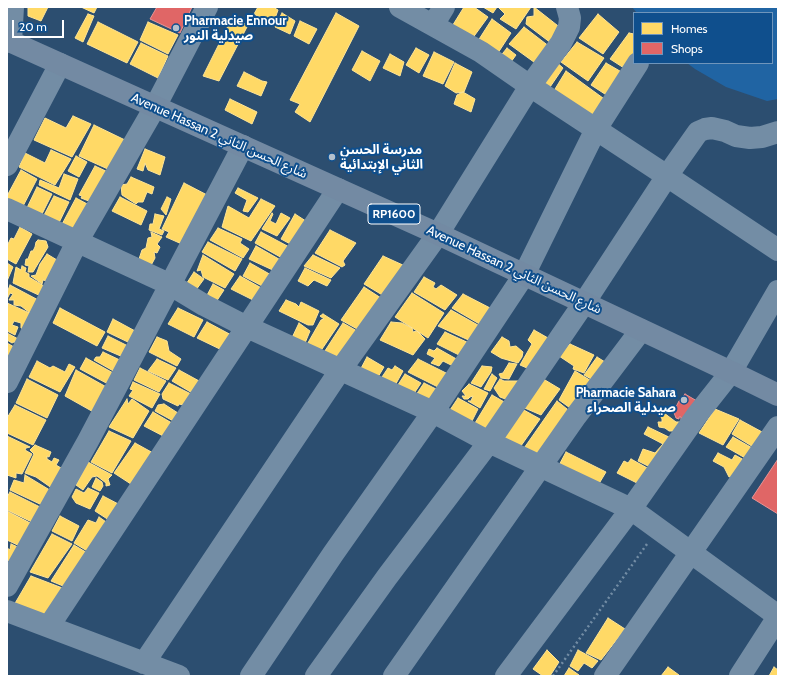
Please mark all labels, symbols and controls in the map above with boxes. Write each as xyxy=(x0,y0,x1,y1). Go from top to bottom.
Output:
scale bar xyxy=(14,12,66,38)
legend xyxy=(633,12,773,64)
place label: Pharmacie Ennour صيدلية النور xyxy=(184,13,287,44)
text: 20 m xyxy=(19,19,47,34)
text: Homes xyxy=(671,21,708,36)
marker: Pharmacie Ennour صيدلية النور xyxy=(171,23,181,33)
text: Shops xyxy=(671,41,703,56)
street label: Avenue Hassan 2 شارع الحسن الثاني xyxy=(129,90,309,182)
place label: مدرسة الحسن الثاني الإبتدائية xyxy=(340,142,423,173)
marker: مدرسة الحسن الثاني الإبتدائية xyxy=(327,152,337,162)
road number: RP1600 xyxy=(368,204,420,224)
street label: Avenue Hassan 2 شارع الحسن الثاني xyxy=(424,223,604,317)
place label: Pharmacie Sahara صيدلية الصحراء xyxy=(576,385,676,416)
marker: Pharmacie Sahara صيدلية الصحراء xyxy=(679,395,689,405)

